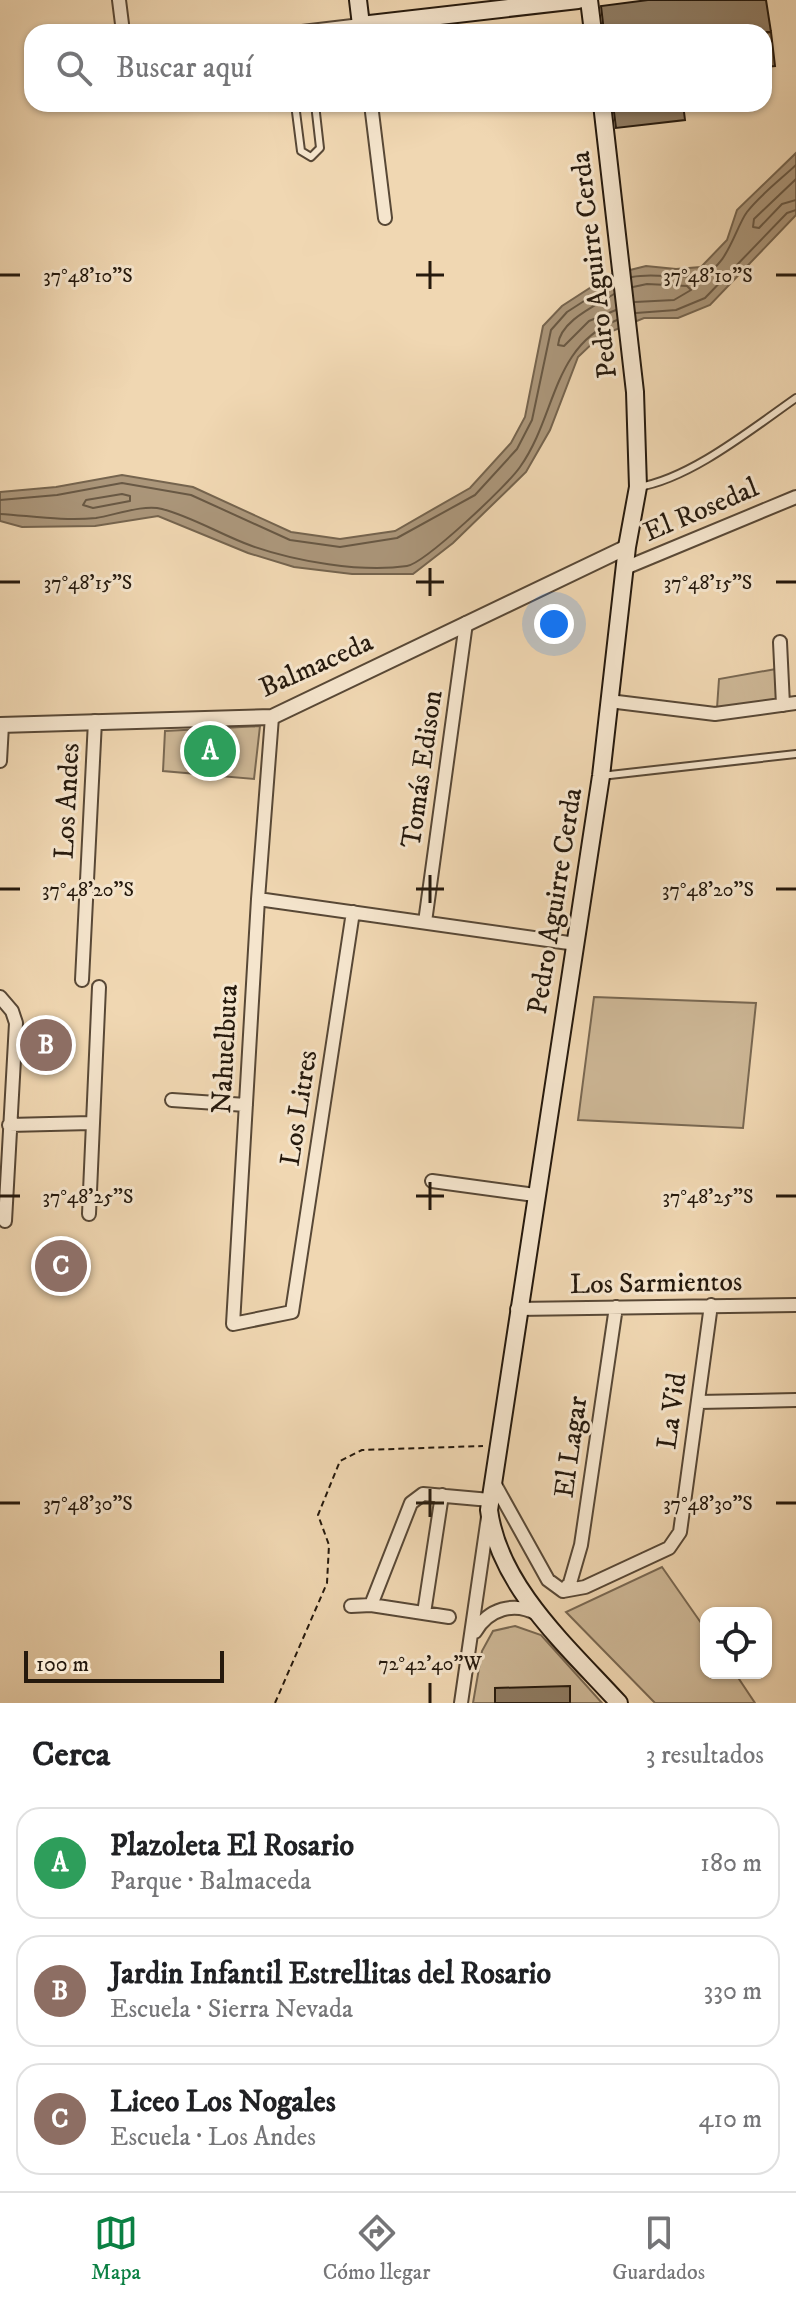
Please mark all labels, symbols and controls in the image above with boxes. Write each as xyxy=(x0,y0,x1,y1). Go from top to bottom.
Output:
search box xyxy=(24,24,772,112)
icon: search xyxy=(52,46,96,90)
text: Buscar aquí xyxy=(116,50,253,87)
street label: Pedro Aguirre Cerda xyxy=(563,149,625,381)
text: 37°48'10"S xyxy=(43,264,133,289)
text: 37°48'10"S xyxy=(663,264,753,289)
street label: El Rosedal xyxy=(638,470,764,550)
text: 37°48'15"S xyxy=(44,571,132,596)
text: 37°48'15"S xyxy=(664,571,752,596)
your location xyxy=(534,604,574,644)
street label: Balmaceda xyxy=(254,624,378,705)
street label: Tomás Edison xyxy=(394,688,450,850)
pin: A xyxy=(184,721,236,781)
street label: Los Andes xyxy=(46,742,88,860)
street label: Pedro Aguirre Cerda xyxy=(520,785,590,1017)
text: 37°48'20"S xyxy=(42,878,134,903)
text: 37°48'20"S xyxy=(662,878,754,903)
street label: Nahuelbuta xyxy=(204,983,246,1115)
pin: B xyxy=(20,1015,72,1075)
street label: Los Litres xyxy=(273,1048,325,1168)
text: 37°48'25"S xyxy=(42,1185,134,1210)
text: 37°48'25"S xyxy=(662,1185,754,1210)
pin: C xyxy=(35,1236,87,1296)
street label: Los Sarmientos xyxy=(569,1264,743,1302)
street label: La Vid xyxy=(649,1371,695,1451)
street label: El Lagar xyxy=(547,1393,596,1500)
text: 37°48'30"S xyxy=(43,1492,133,1517)
text: 37°48'30"S xyxy=(663,1492,753,1517)
map controls xyxy=(700,1607,772,1679)
button: locate xyxy=(700,1607,772,1679)
scale bar xyxy=(24,1647,224,1683)
text: 100 m xyxy=(36,1651,89,1678)
text: 72°42'40"W xyxy=(378,1652,483,1677)
text: Cerca xyxy=(32,1734,110,1776)
text: 3 resultados xyxy=(646,1739,764,1772)
text: Plazoleta El Rosario xyxy=(110,1828,354,1865)
text: A xyxy=(52,1847,68,1880)
text: 180 m xyxy=(700,1847,762,1880)
text: Parque · Balmaceda xyxy=(110,1865,311,1898)
text: Jardin Infantil Estrellitas del Rosario xyxy=(110,1956,551,1993)
text: B xyxy=(52,1975,68,2008)
text: 330 m xyxy=(704,1975,762,2008)
text: Escuela · Sierra Nevada xyxy=(110,1993,353,2026)
text: Liceo Los Nogales xyxy=(110,2084,336,2121)
text: C xyxy=(51,2103,69,2136)
text: 410 m xyxy=(698,2103,762,2136)
text: Escuela · Los Andes xyxy=(110,2121,316,2154)
tab: Mapa xyxy=(91,2211,141,2286)
tab: Cómo llegar xyxy=(323,2211,430,2286)
tab: Guardados xyxy=(612,2211,705,2286)

